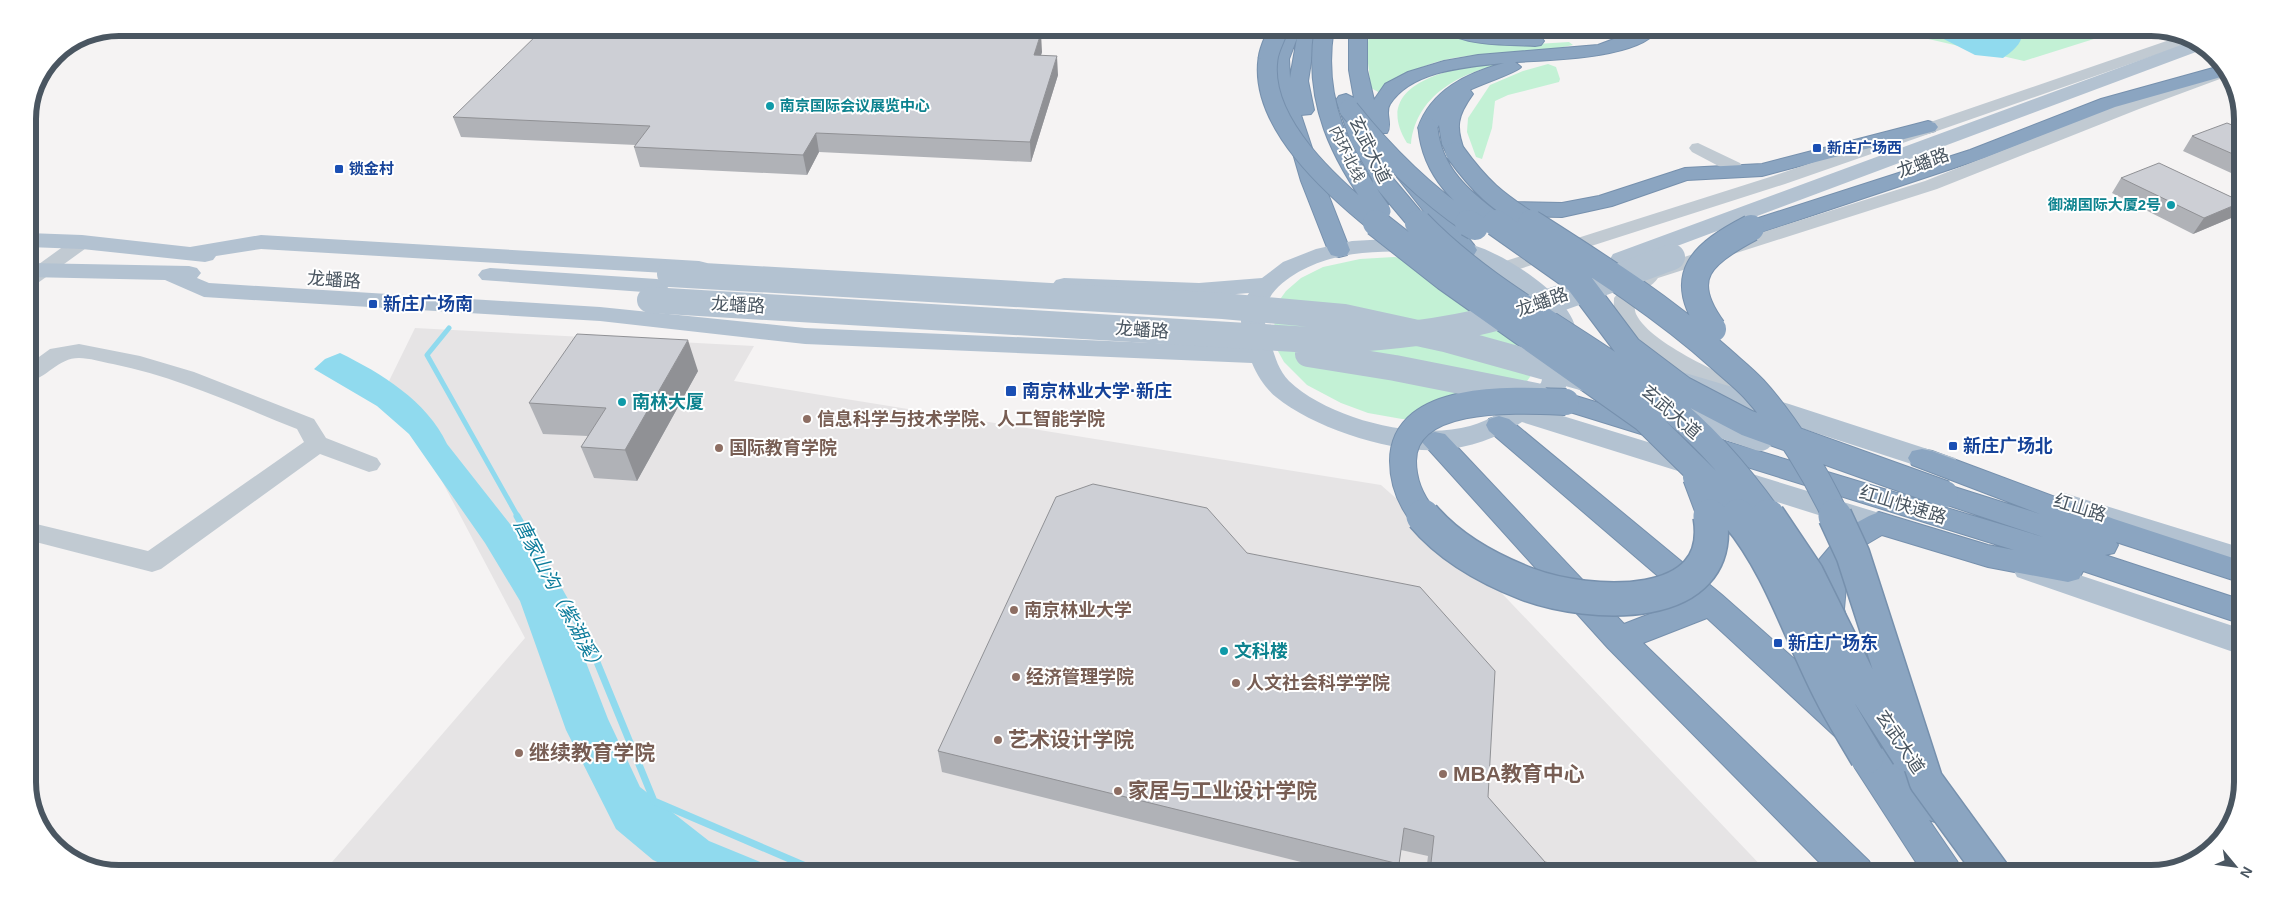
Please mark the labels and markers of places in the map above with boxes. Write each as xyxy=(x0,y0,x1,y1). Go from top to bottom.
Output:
place label: 南京国际会议展览中心 xyxy=(780,97,930,114)
marker: 南京国际会议展览中心 xyxy=(764,100,776,112)
place label: 新庄广场西 xyxy=(1827,139,1902,156)
marker: 新庄广场西 xyxy=(1811,142,1823,154)
place label: 锁金村 xyxy=(349,160,394,177)
marker: 锁金村 xyxy=(333,163,345,175)
place label: 御湖国际大厦2号 xyxy=(2048,196,2161,213)
marker: 御湖国际大厦2号 xyxy=(2165,199,2177,211)
place label: 新庄广场南 xyxy=(383,294,473,314)
marker: 新庄广场南 xyxy=(367,298,379,310)
place label: 南京林业大学·新庄 xyxy=(1022,381,1172,401)
marker: 南京林业大学·新庄 xyxy=(1004,384,1018,398)
place label: 南林大厦 xyxy=(632,392,704,412)
marker: 南林大厦 xyxy=(616,396,628,408)
place label: 信息科学与技术学院、人工智能学院 xyxy=(817,409,1105,429)
marker: 信息科学与技术学院、人工智能学院 xyxy=(801,413,813,425)
place label: 新庄广场北 xyxy=(1963,436,2053,456)
place label: 国际教育学院 xyxy=(729,438,837,458)
marker: 新庄广场北 xyxy=(1947,440,1959,452)
marker: 国际教育学院 xyxy=(713,442,725,454)
place label: 南京林业大学 xyxy=(1024,600,1132,620)
marker: 南京林业大学 xyxy=(1008,604,1020,616)
place label: 新庄广场东 xyxy=(1788,633,1878,653)
marker: 新庄广场东 xyxy=(1772,637,1784,649)
place label: 文科楼 xyxy=(1234,641,1288,661)
marker: 文科楼 xyxy=(1218,645,1230,657)
place label: 经济管理学院 xyxy=(1026,667,1134,687)
marker: 经济管理学院 xyxy=(1010,671,1022,683)
place label: 人文社会科学学院 xyxy=(1246,673,1390,693)
marker: 人文社会科学学院 xyxy=(1230,677,1242,689)
place label: 艺术设计学院 xyxy=(1008,728,1134,751)
marker: 艺术设计学院 xyxy=(992,734,1004,746)
place label: 继续教育学院 xyxy=(529,741,655,764)
marker: 继续教育学院 xyxy=(513,747,525,759)
place label: MBA教育中心 xyxy=(1453,762,1585,785)
marker: MBA教育中心 xyxy=(1437,768,1449,780)
place label: 家居与工业设计学院 xyxy=(1128,779,1317,802)
marker: 家居与工业设计学院 xyxy=(1112,785,1124,797)

